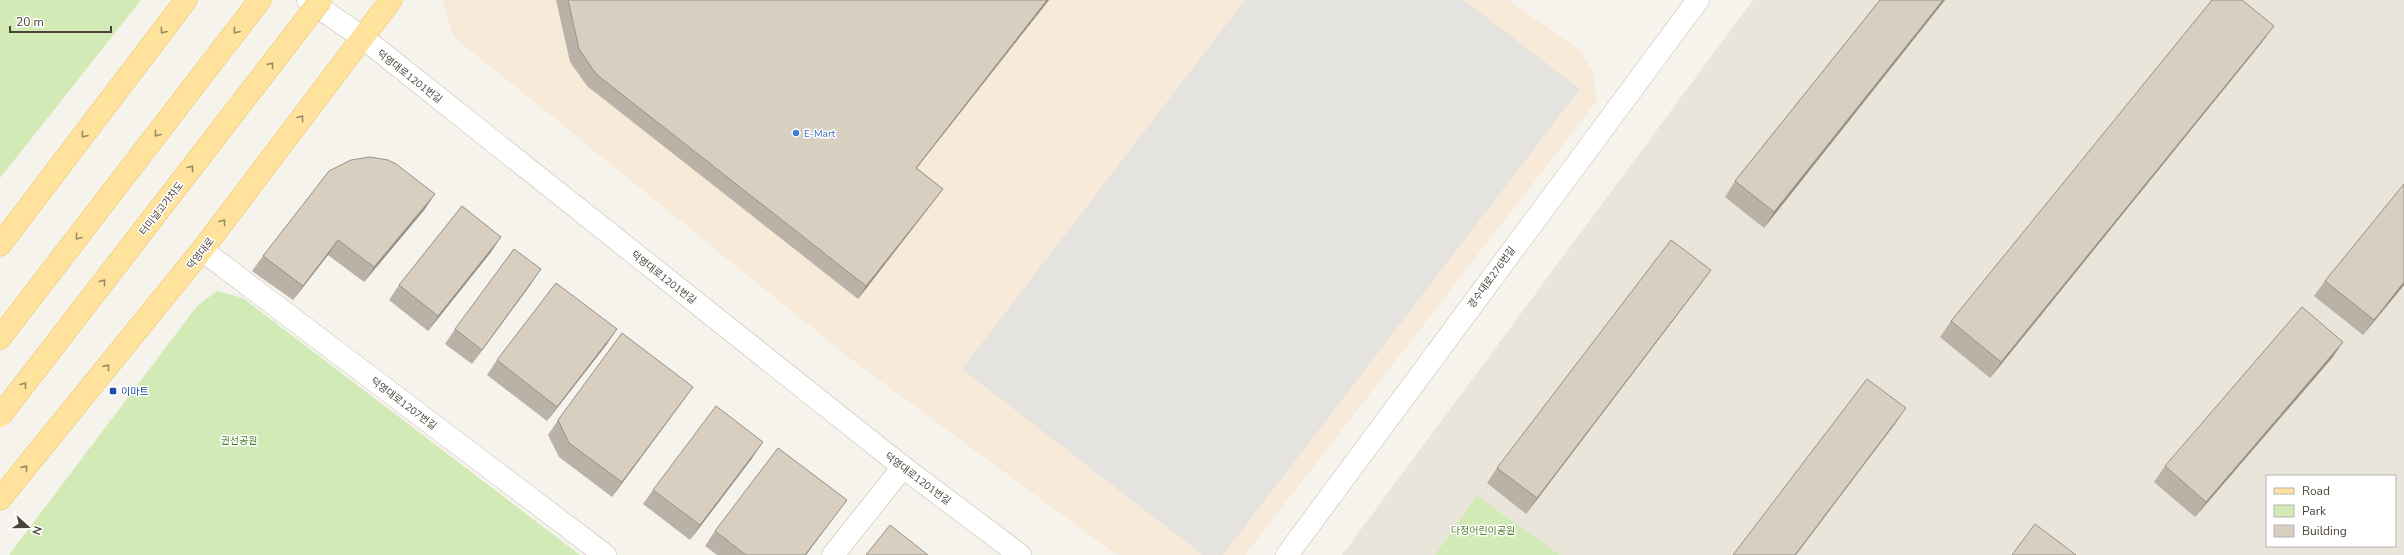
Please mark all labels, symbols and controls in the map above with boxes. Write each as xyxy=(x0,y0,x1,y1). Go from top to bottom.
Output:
scale bar xyxy=(10,8,111,34)
text: 20 m xyxy=(16,14,44,30)
one-way arrow xyxy=(234,26,241,33)
one-way arrow xyxy=(160,27,167,34)
street label: 덕영대로1201번길 xyxy=(374,47,445,107)
one-way arrow xyxy=(266,63,273,70)
one-way arrow xyxy=(296,116,303,123)
place label: E-Mart xyxy=(804,127,836,141)
marker: E-Mart xyxy=(791,128,801,138)
one-way arrow xyxy=(155,129,162,136)
one-way arrow xyxy=(82,130,89,137)
one-way arrow xyxy=(187,165,194,172)
street label: 터미널고가차도 xyxy=(136,179,187,238)
one-way arrow xyxy=(218,220,225,227)
one-way arrow xyxy=(75,233,82,240)
street label: 덕영대로 xyxy=(184,235,218,272)
street label: 경수대로276번길 xyxy=(1465,244,1519,311)
street label: 덕영대로1201번길 xyxy=(628,248,699,308)
one-way arrow xyxy=(99,279,106,286)
one-way arrow xyxy=(102,365,109,372)
street label: 덕영대로1207번길 xyxy=(368,374,439,433)
one-way arrow xyxy=(19,382,26,389)
place label: 이마트 xyxy=(121,385,149,399)
marker: 이마트 xyxy=(108,386,118,396)
park label: 권선공원 xyxy=(221,434,257,448)
street label: 덕영대로1201번길 xyxy=(882,449,953,508)
one-way arrow xyxy=(20,466,27,473)
legend xyxy=(2266,475,2396,547)
text: Road xyxy=(2302,483,2330,499)
text: Park xyxy=(2302,503,2327,519)
north arrow xyxy=(8,507,48,547)
text: Building xyxy=(2302,523,2347,539)
text: N xyxy=(28,524,45,537)
park label: 다정어린이공원 xyxy=(1451,524,1515,538)

